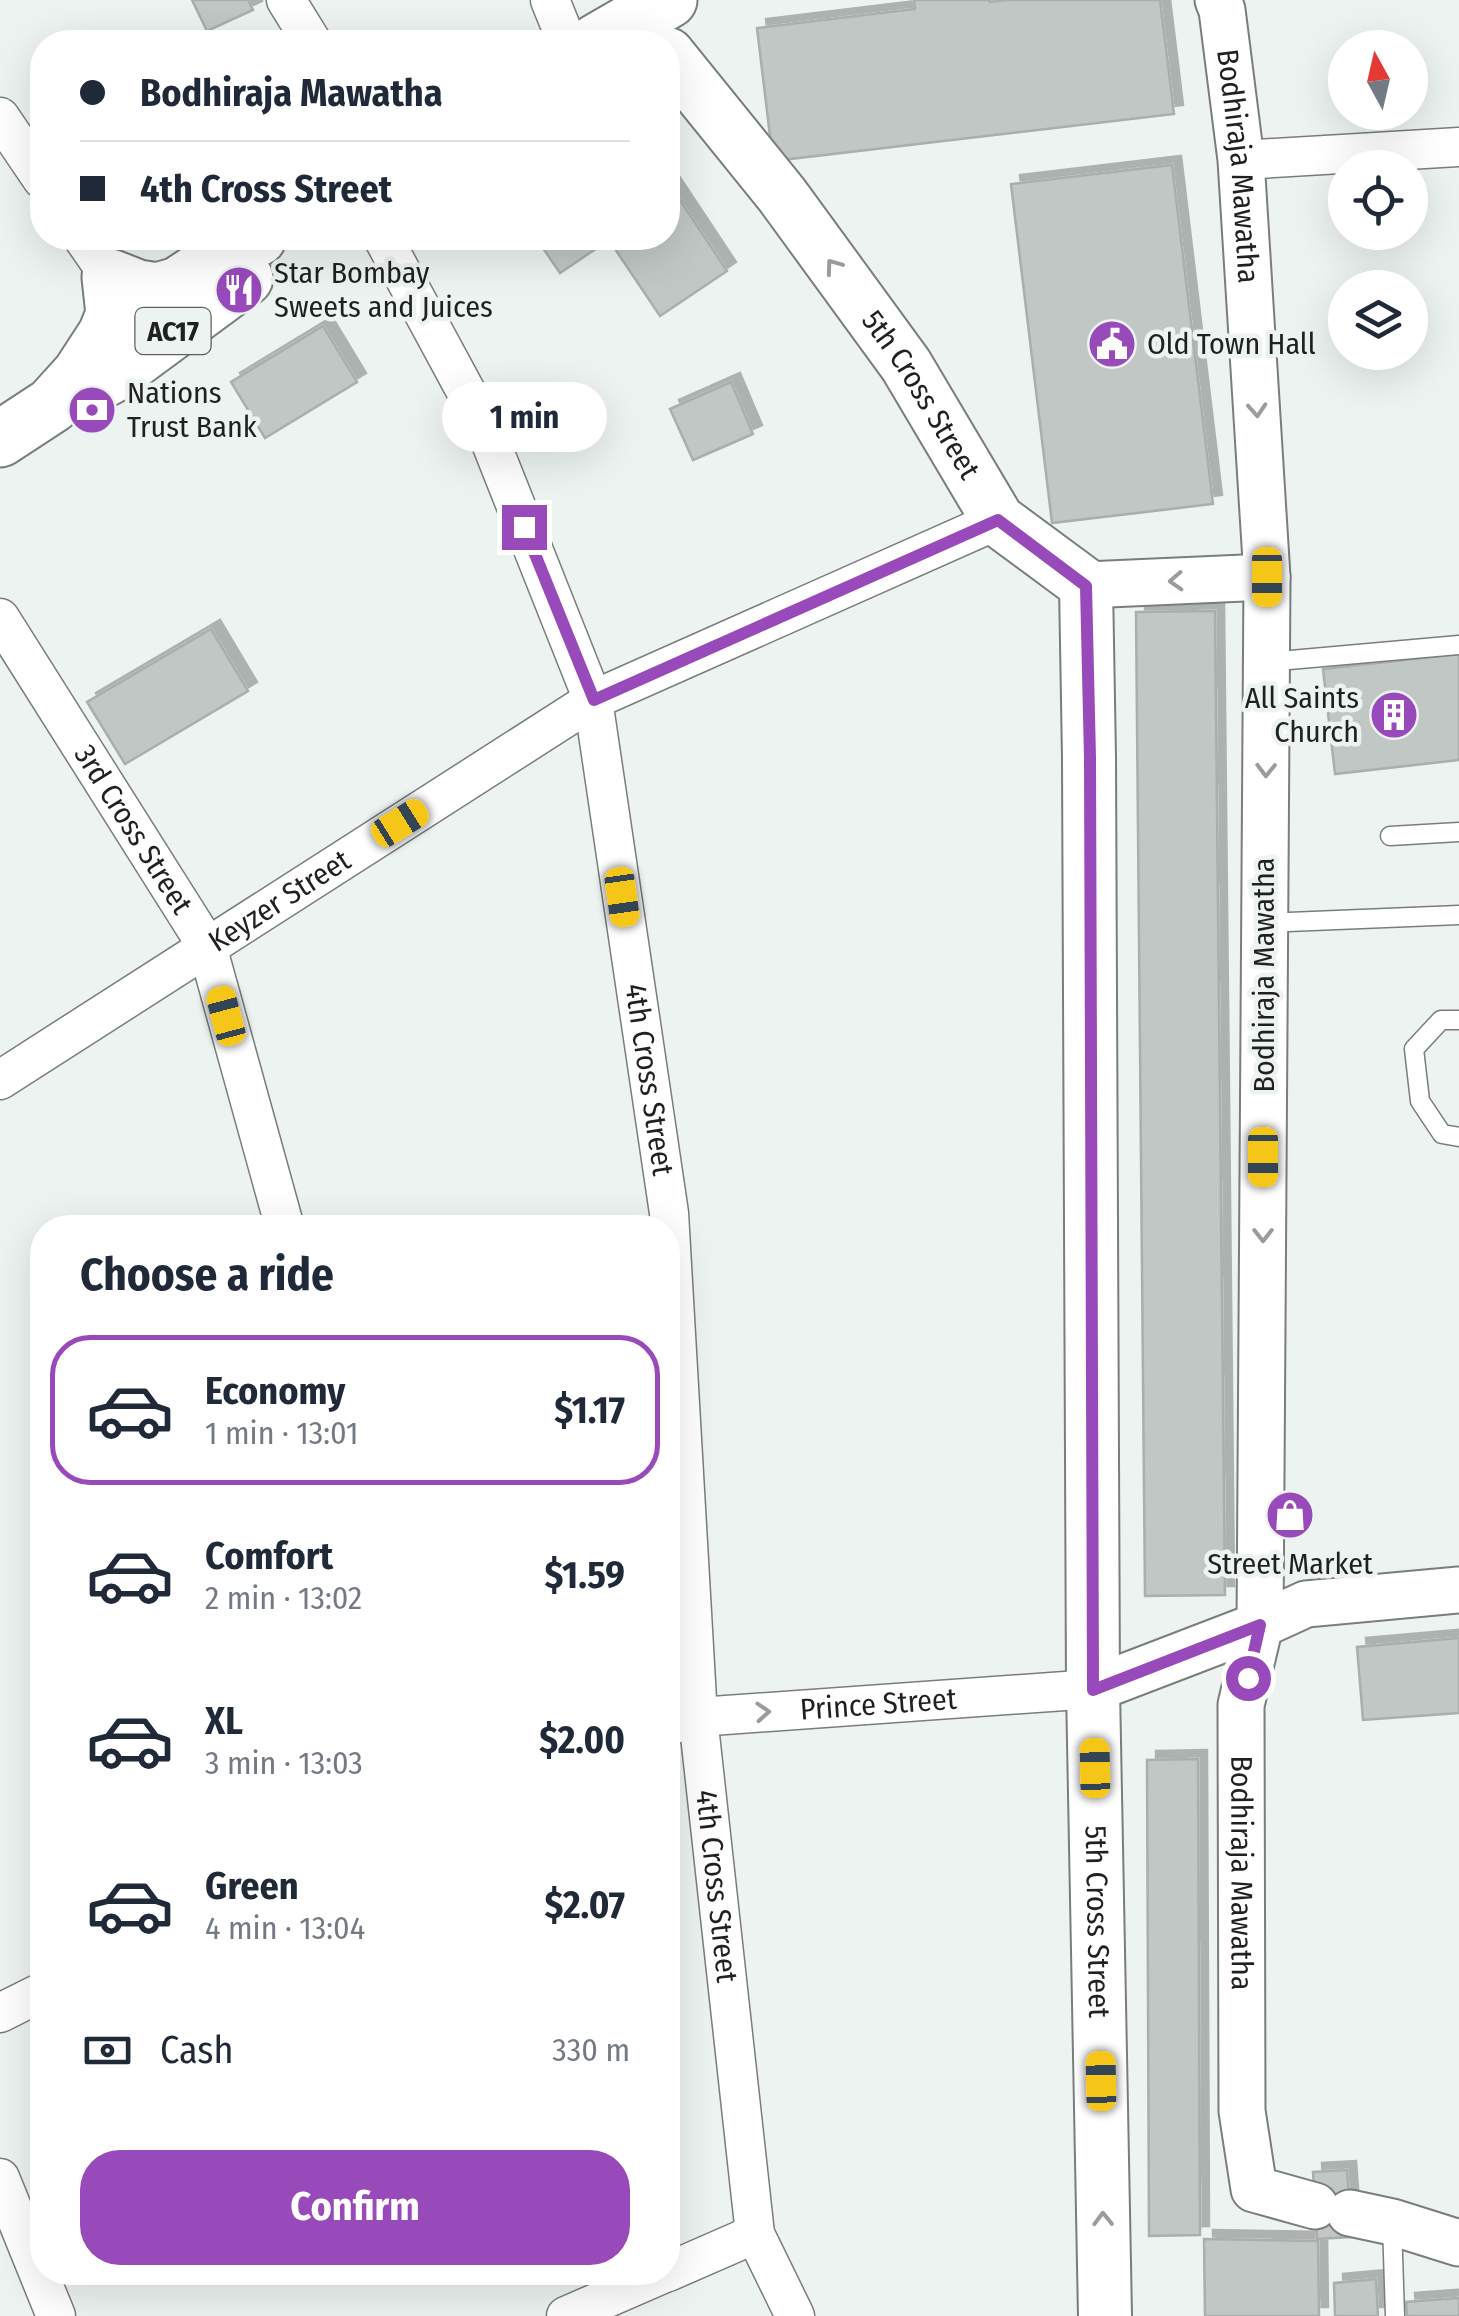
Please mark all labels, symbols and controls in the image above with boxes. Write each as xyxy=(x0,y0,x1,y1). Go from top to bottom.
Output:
north arrow xyxy=(1328,30,1428,130)
map controls xyxy=(1328,30,1428,370)
street label: Bodhiraja Mawatha xyxy=(1209,47,1267,284)
text: Bodhiraja Mawatha xyxy=(140,70,443,116)
button: locate xyxy=(1328,150,1428,250)
text: 4th Cross Street xyxy=(140,166,392,212)
place label: Star Bombay Sweets and Juices xyxy=(274,255,493,325)
one-way arrow xyxy=(828,259,845,277)
restaurant icon: Star Bombay Sweets and Juices xyxy=(213,264,265,316)
button: layers xyxy=(1328,270,1428,370)
street label: 5th Cross Street xyxy=(854,303,988,486)
road number: AC17 xyxy=(136,308,210,354)
public building icon: Old Town Hall xyxy=(1086,318,1138,370)
place label: Old Town Hall xyxy=(1147,326,1316,362)
place label: Nations Trust Bank xyxy=(127,375,257,445)
callout: 1 min xyxy=(442,382,606,452)
bank icon: Nations Trust Bank xyxy=(66,384,118,436)
text: 1 min xyxy=(490,398,559,436)
one-way arrow xyxy=(1246,402,1267,418)
route end xyxy=(502,505,547,550)
car xyxy=(1252,547,1282,607)
one-way arrow xyxy=(1168,570,1184,591)
place label: All Saints Church xyxy=(1245,680,1359,750)
building icon: All Saints Church xyxy=(1368,689,1420,741)
street label: 3rd Cross Street xyxy=(67,738,200,921)
one-way arrow xyxy=(1255,762,1277,778)
car xyxy=(367,794,433,852)
street label: Keyzer Street xyxy=(202,842,357,960)
street label: Bodhiraja Mawatha xyxy=(1246,857,1282,1093)
car xyxy=(603,865,641,929)
street label: 4th Cross Street xyxy=(617,981,681,1178)
car xyxy=(204,983,248,1049)
car xyxy=(1248,1127,1278,1187)
one-way arrow xyxy=(1252,1228,1274,1243)
text: Choose a ride xyxy=(80,1248,334,1302)
icon: car xyxy=(85,1365,175,1455)
text: Economy xyxy=(205,1368,345,1414)
text: $1.17 xyxy=(554,1387,625,1433)
text: 1 min · 13:01 xyxy=(205,1414,358,1452)
shop icon: Street Market xyxy=(1264,1489,1316,1541)
icon: car xyxy=(85,1530,175,1620)
text: Comfort xyxy=(205,1533,333,1579)
place label: Street Market xyxy=(1207,1546,1373,1582)
text: $1.59 xyxy=(545,1552,625,1598)
text: 2 min · 13:02 xyxy=(205,1579,362,1617)
route start xyxy=(1226,1656,1271,1701)
street label: Prince Street xyxy=(799,1681,958,1728)
icon: car xyxy=(85,1695,175,1785)
text: XL xyxy=(205,1698,243,1744)
one-way arrow xyxy=(756,1702,772,1723)
text: $2.00 xyxy=(539,1717,625,1763)
car xyxy=(1079,1738,1111,1798)
text: 3 min · 13:03 xyxy=(205,1744,363,1782)
street label: Bodhiraja Mawatha xyxy=(1223,1755,1260,1991)
street label: 4th Cross Street xyxy=(688,1788,745,1985)
street label: 5th Cross Street xyxy=(1078,1825,1117,2018)
icon: car xyxy=(85,1860,175,1950)
text: Green xyxy=(205,1863,299,1909)
text: $2.07 xyxy=(544,1882,625,1928)
text: 4 min · 13:04 xyxy=(205,1909,365,1947)
icon: cash xyxy=(80,2023,135,2078)
text: Cash xyxy=(160,2027,234,2073)
text: 330 m xyxy=(552,2031,630,2069)
car xyxy=(1085,2051,1117,2111)
button: Confirm xyxy=(80,2150,630,2265)
one-way arrow xyxy=(1093,2210,1114,2226)

